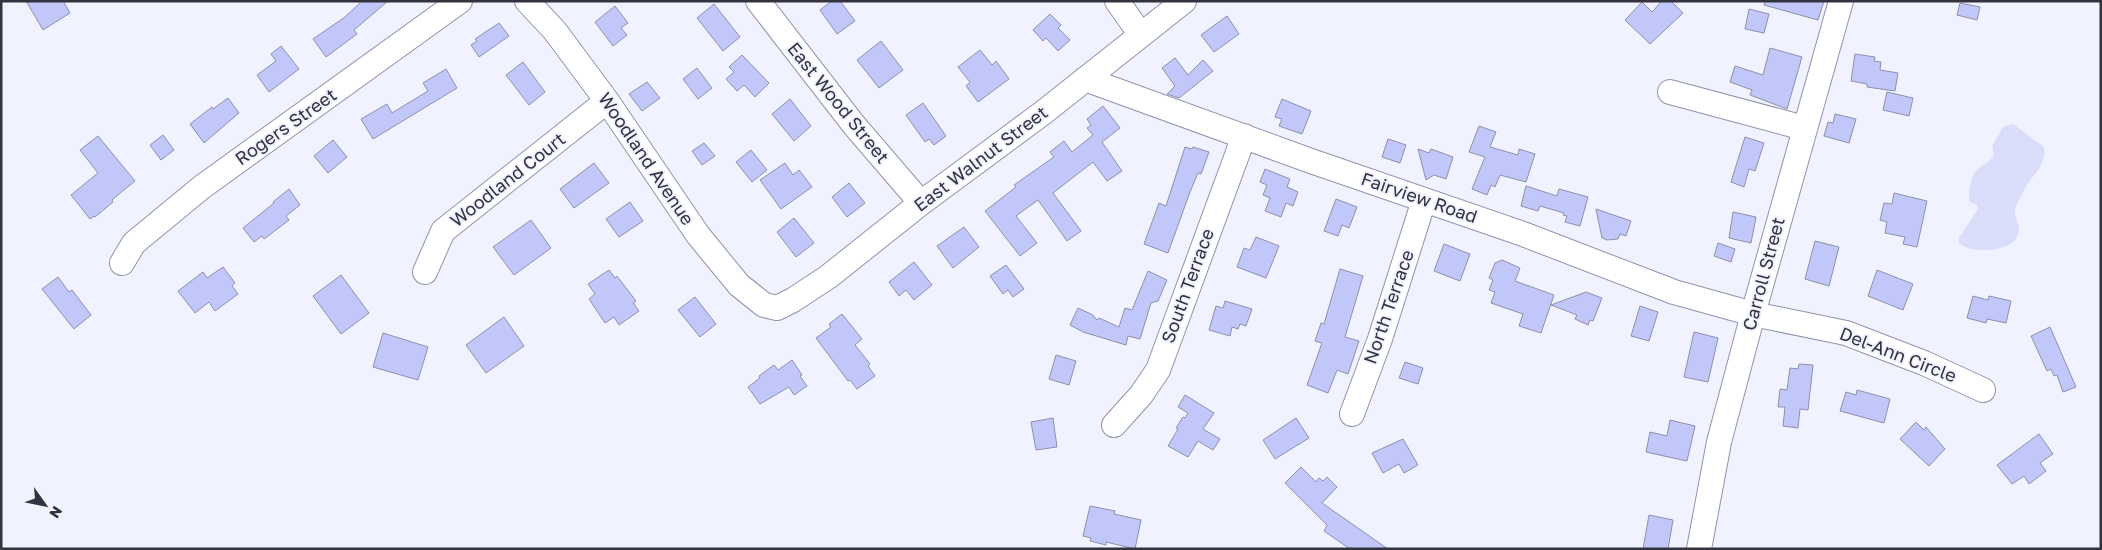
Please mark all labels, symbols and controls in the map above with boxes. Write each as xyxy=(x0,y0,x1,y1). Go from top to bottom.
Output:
street label: East Wood Street xyxy=(783,37,894,167)
street label: Rogers Street xyxy=(230,83,340,169)
street label: Woodland Avenue xyxy=(594,88,699,229)
street label: East Walnut Street xyxy=(909,101,1052,216)
street label: Woodland Court xyxy=(445,127,569,231)
street label: Fairview Road xyxy=(1358,167,1480,227)
street label: Carroll Street xyxy=(1737,215,1789,333)
street label: South Terrace xyxy=(1156,225,1218,346)
street label: North Terrace xyxy=(1358,247,1418,366)
street label: Del-Ann Circle xyxy=(1837,322,1960,386)
north arrow xyxy=(20,480,70,530)
text: N xyxy=(46,503,66,521)

